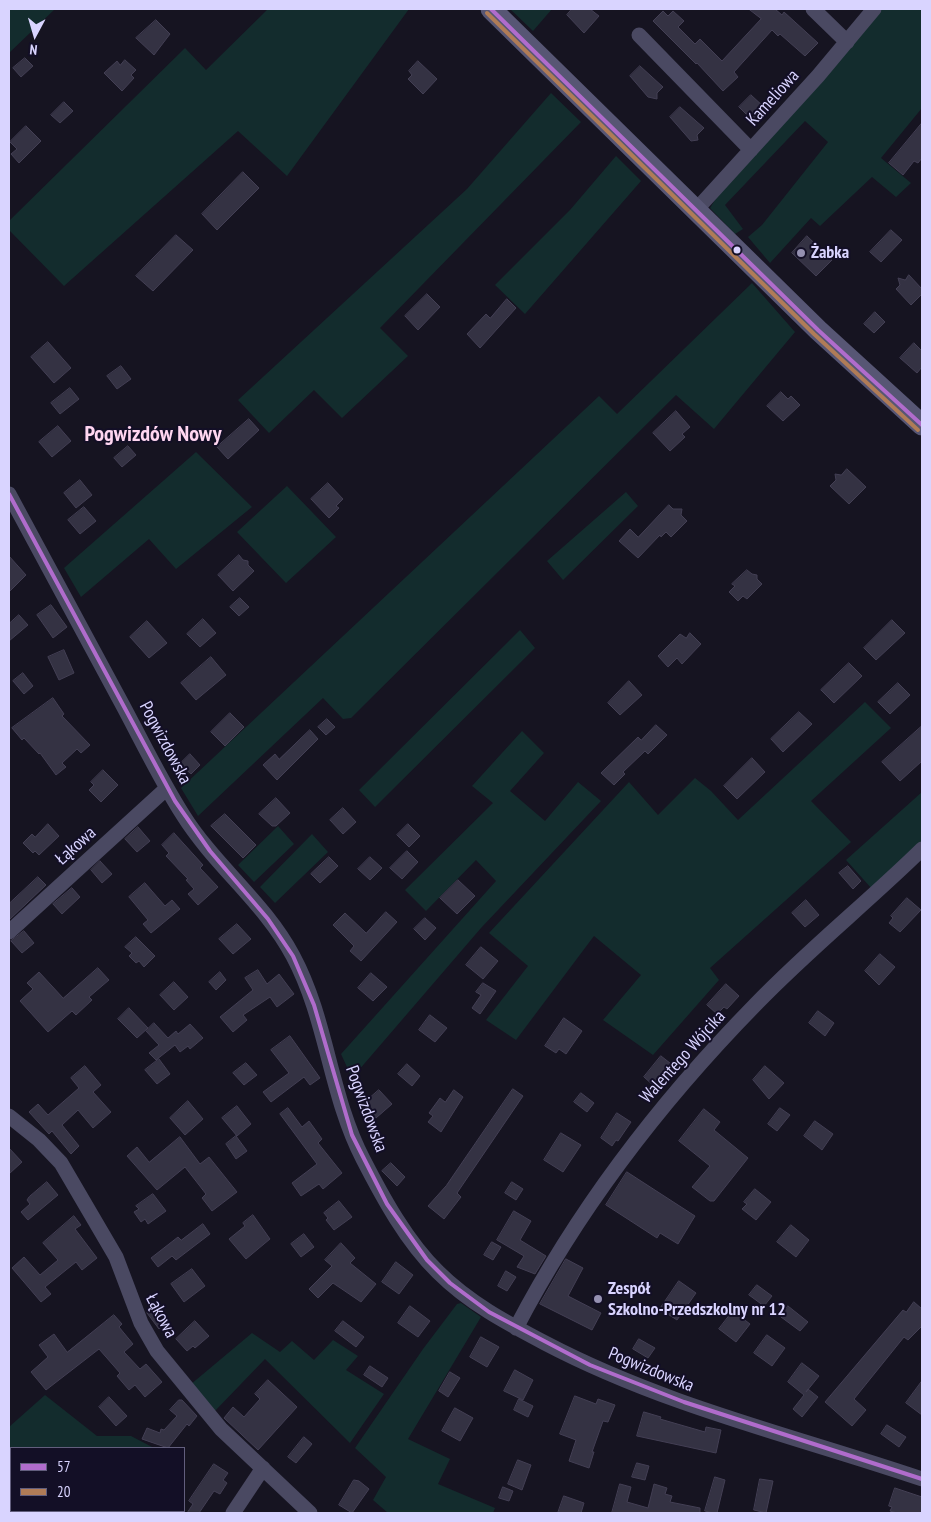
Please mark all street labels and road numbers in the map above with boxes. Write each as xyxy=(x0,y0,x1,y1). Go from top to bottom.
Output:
street label: Kameliowa xyxy=(742,65,804,131)
street label: Pogwizdowska xyxy=(134,698,196,788)
street label: Łąkowa xyxy=(51,822,101,870)
street label: Walentego Wójcika xyxy=(636,1006,730,1108)
street label: Pogwizdowska xyxy=(340,1063,392,1155)
street label: Łąkowa xyxy=(140,1290,182,1342)
street label: Pogwizdowska xyxy=(605,1343,697,1397)

